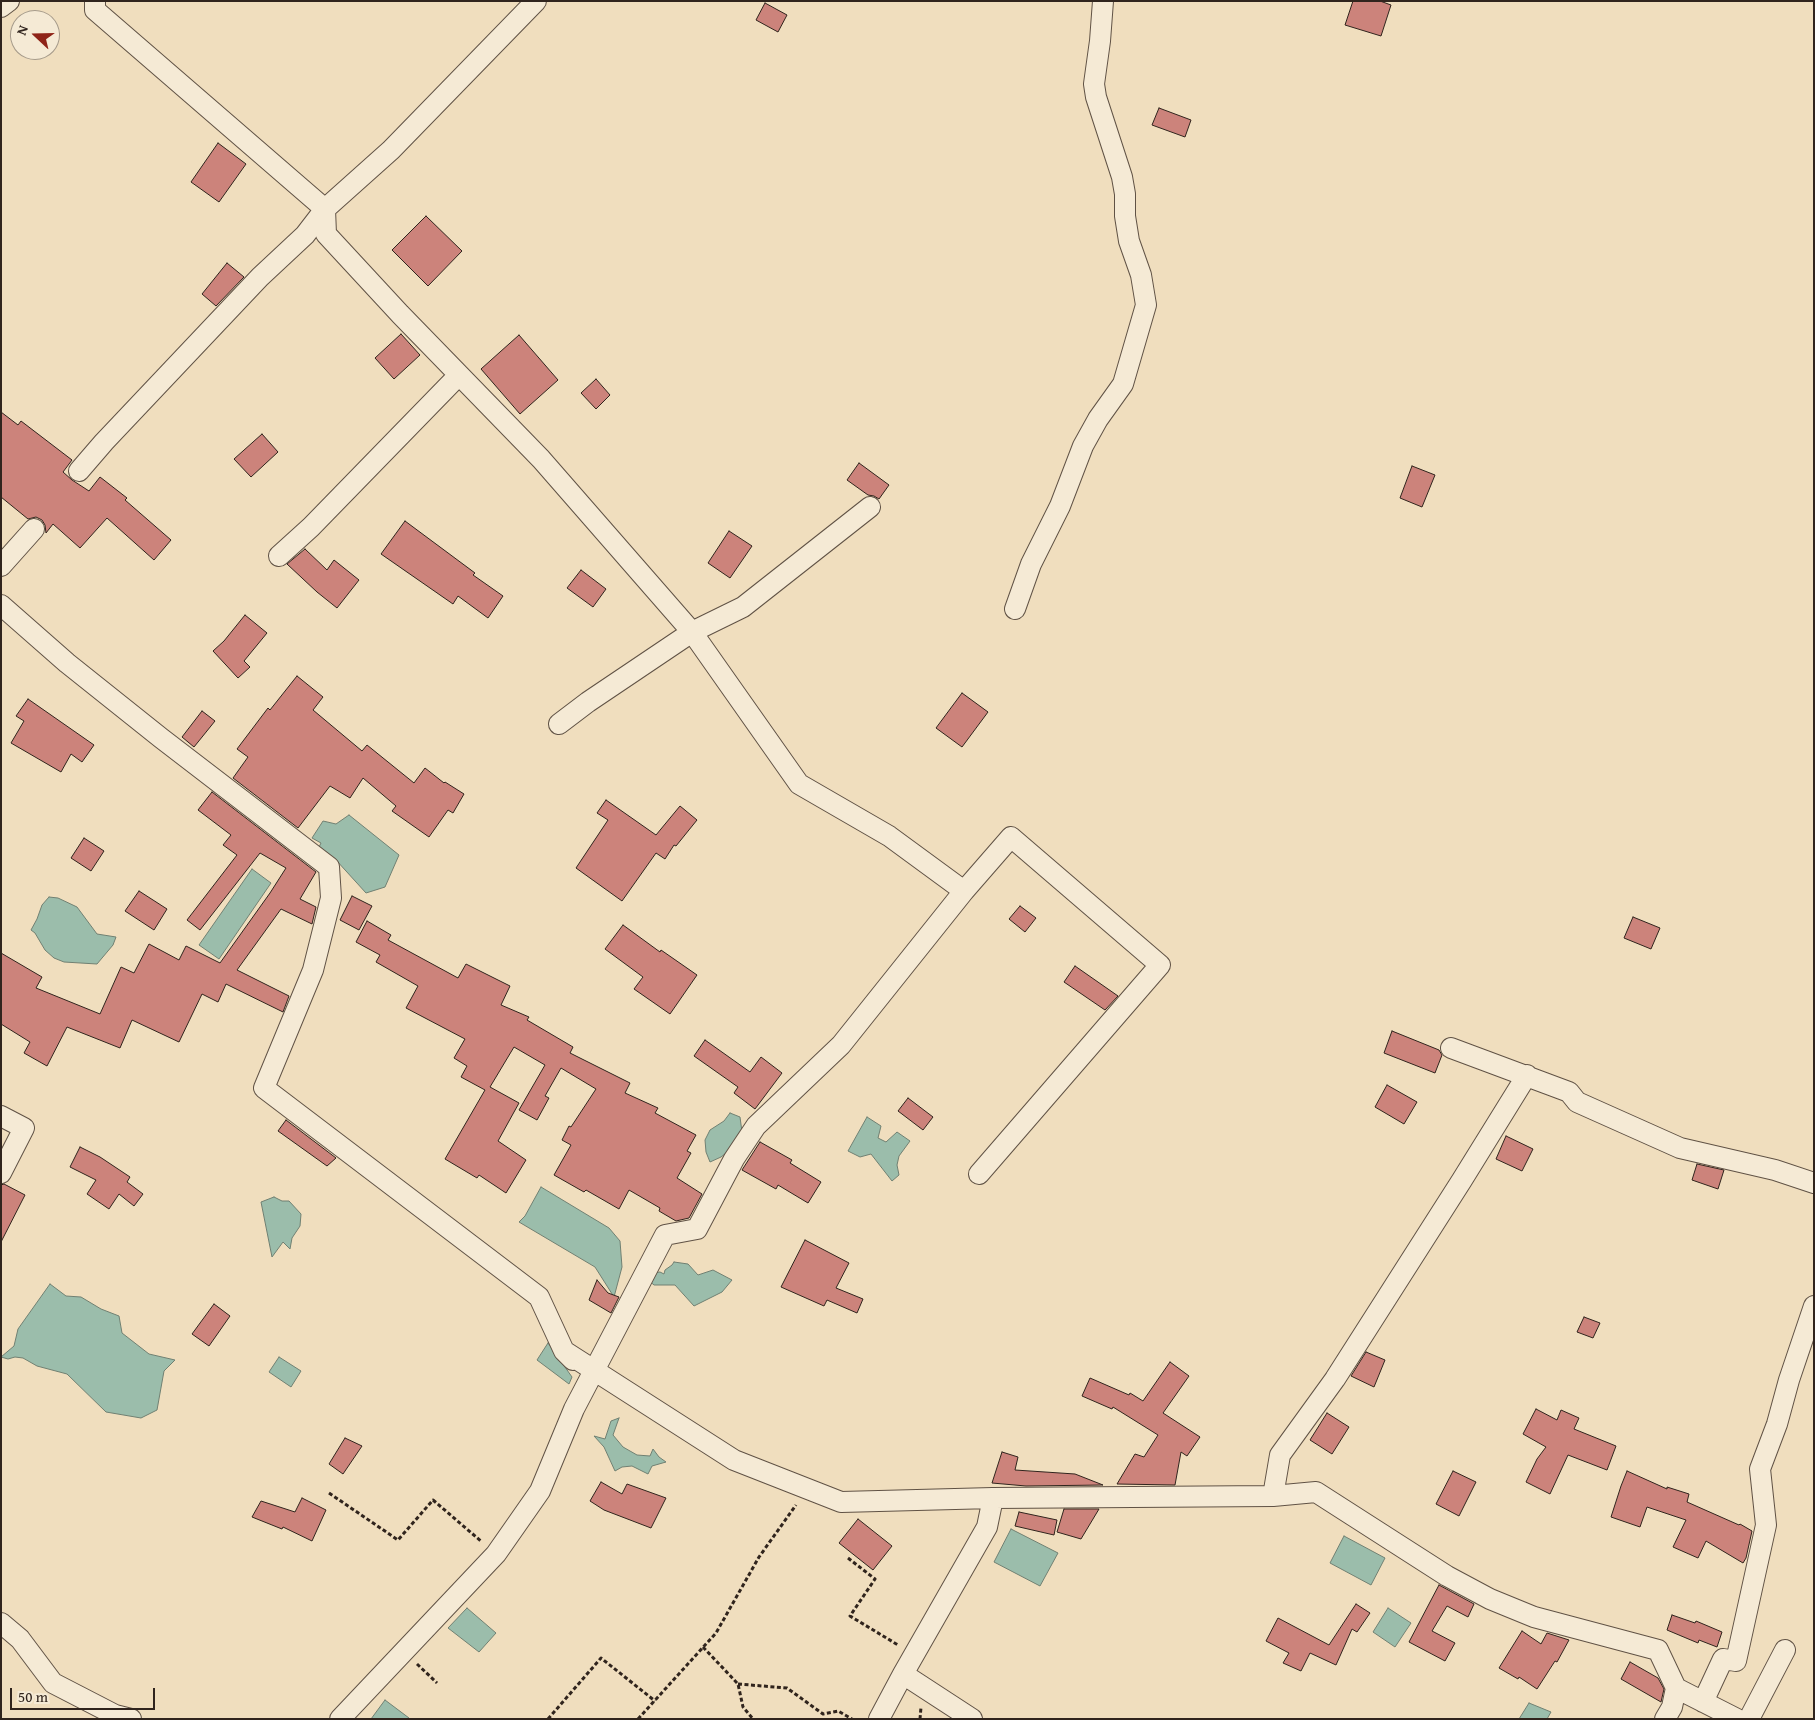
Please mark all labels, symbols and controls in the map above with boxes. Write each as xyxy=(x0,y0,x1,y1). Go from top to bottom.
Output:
north arrow xyxy=(10,10,60,60)
text: N xyxy=(11,22,33,38)
scale bar xyxy=(12,1678,158,1710)
text: 50 m xyxy=(18,1686,48,1707)

